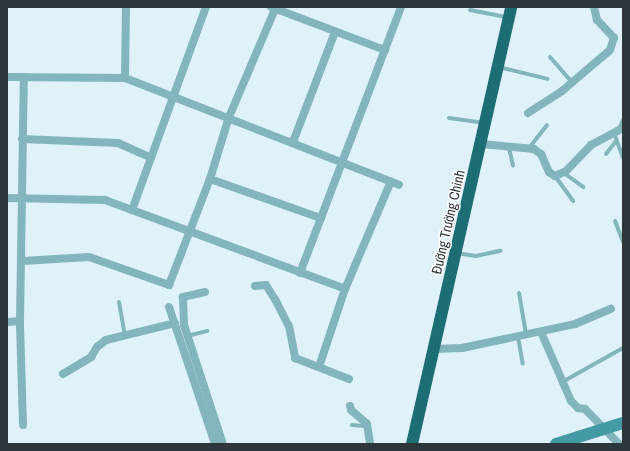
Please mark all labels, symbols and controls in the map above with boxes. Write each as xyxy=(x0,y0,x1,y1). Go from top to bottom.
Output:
street label: Đường Trường Chinh xyxy=(428,168,468,276)

